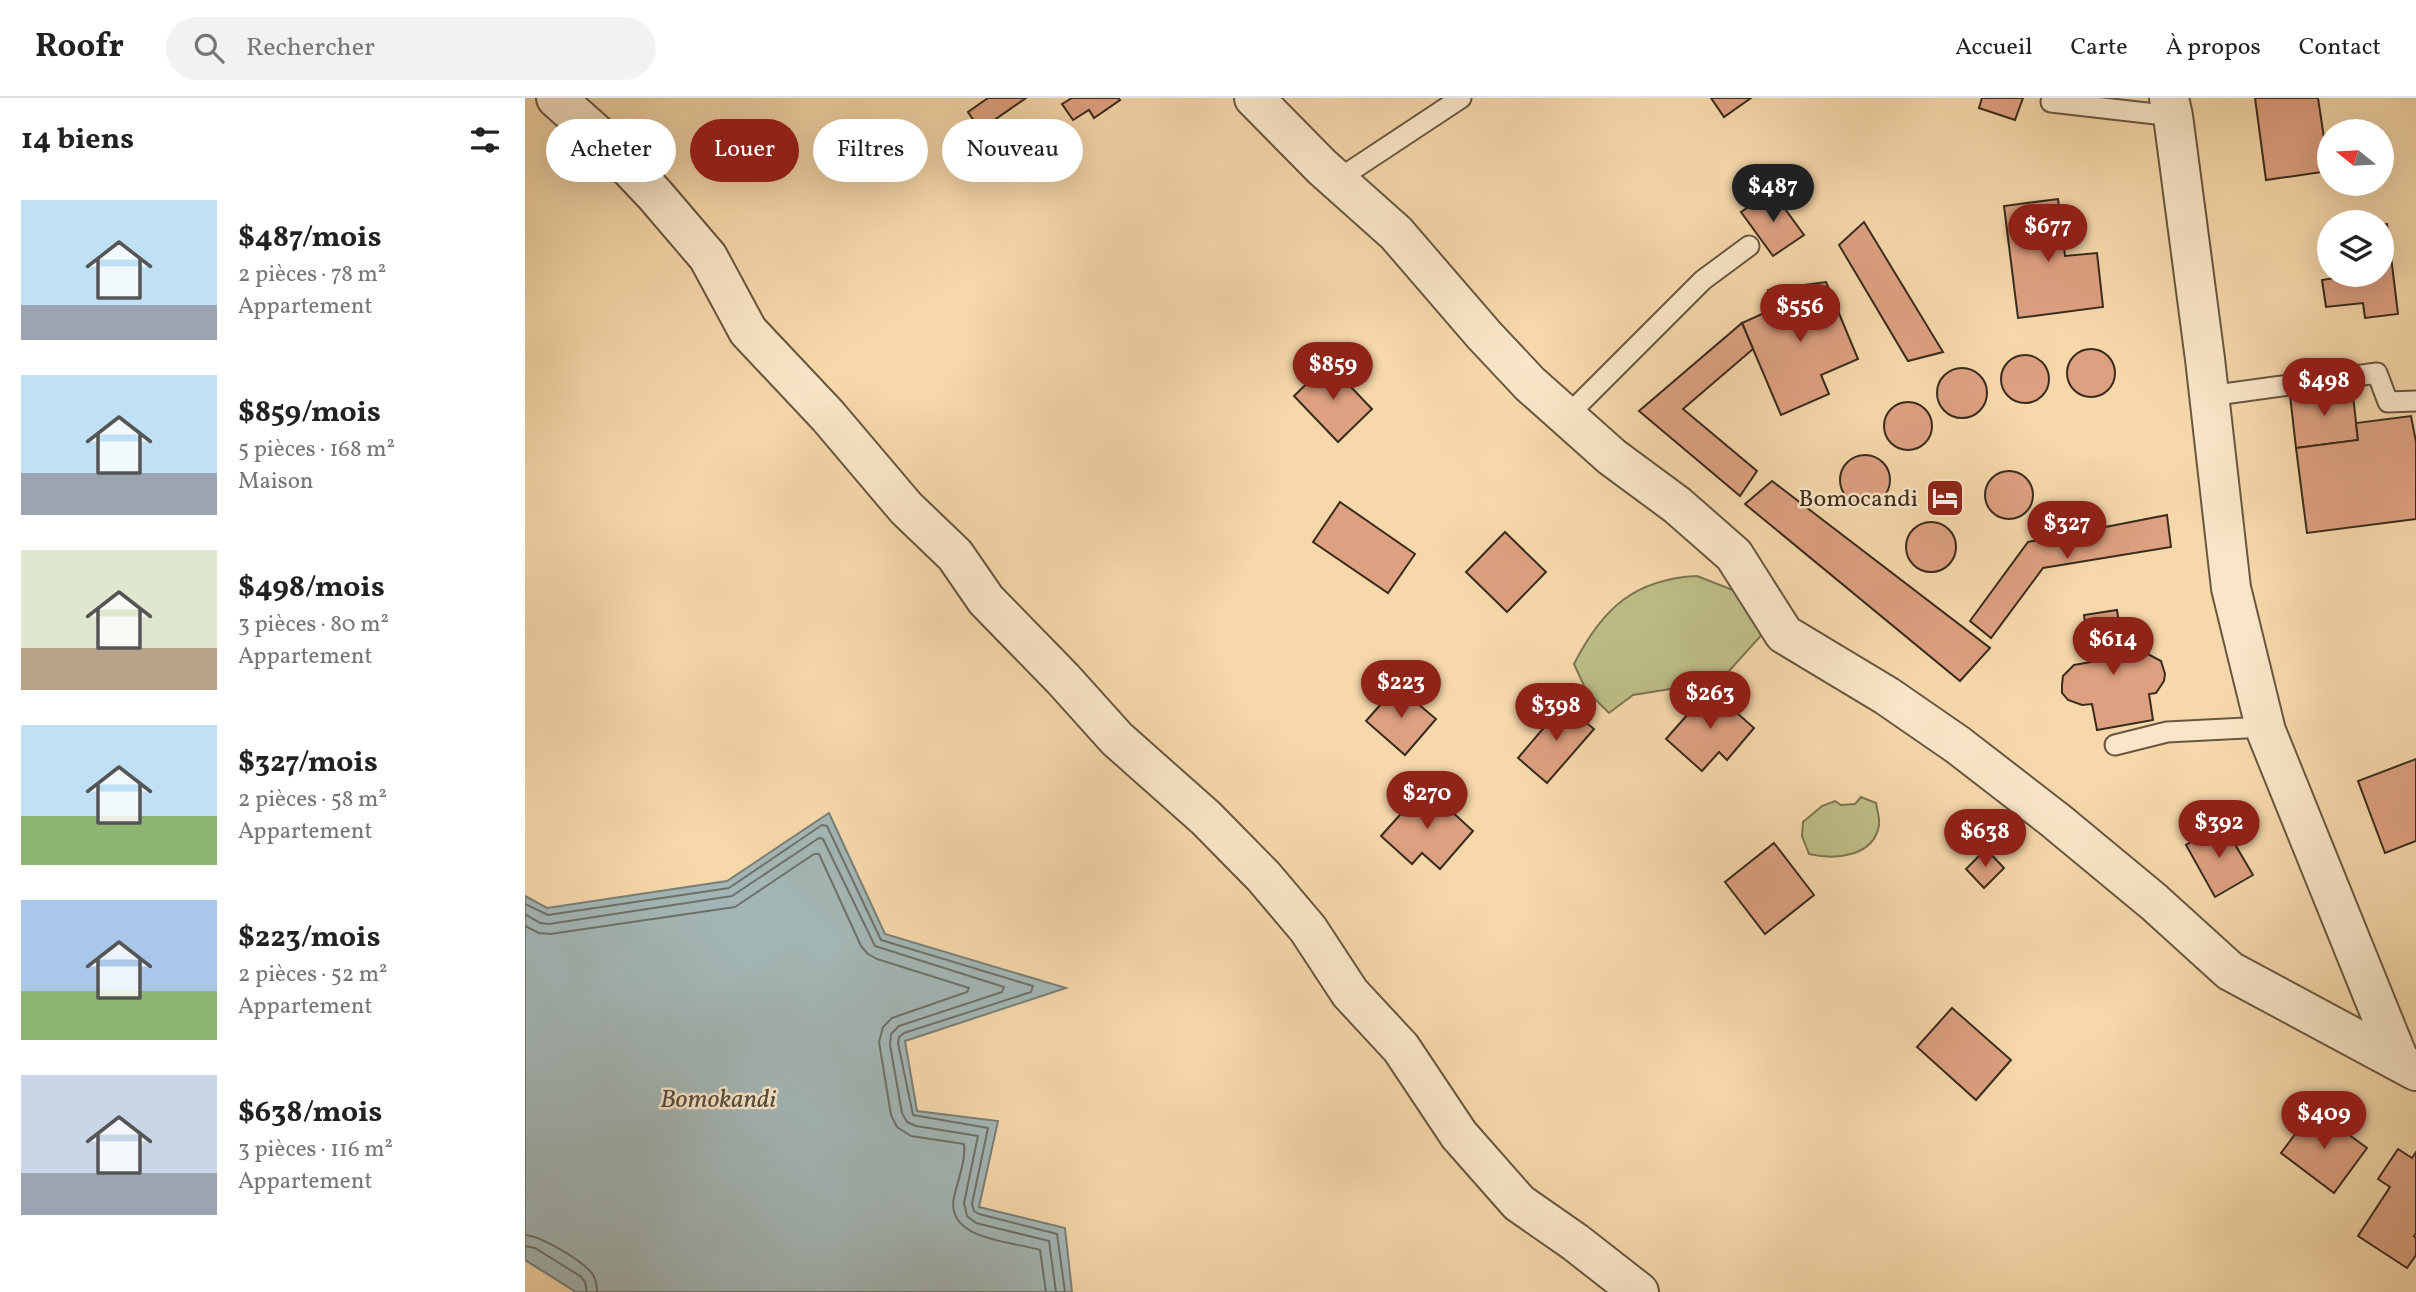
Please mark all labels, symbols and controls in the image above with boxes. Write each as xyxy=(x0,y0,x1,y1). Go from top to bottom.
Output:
search box xyxy=(166,17,656,80)
text: Roofr xyxy=(35,25,124,71)
icon: search xyxy=(190,29,228,67)
text: Rechercher xyxy=(246,30,375,66)
text: Accueil xyxy=(1955,31,2032,65)
text: Carte xyxy=(2070,31,2128,65)
text: À propos xyxy=(2166,31,2261,65)
text: Contact xyxy=(2299,31,2381,65)
text: 14 biens xyxy=(21,119,134,161)
chip: Acheter xyxy=(546,119,676,182)
chip: Louer xyxy=(690,119,799,182)
chip: Filtres xyxy=(813,119,928,182)
chip: Nouveau xyxy=(942,119,1083,182)
north arrow xyxy=(2317,119,2394,196)
map controls xyxy=(2317,119,2394,287)
icon: filters xyxy=(466,121,504,159)
pin: $487 xyxy=(1732,164,1814,224)
text: $487 xyxy=(1748,171,1798,203)
pin: $677 xyxy=(2007,204,2089,264)
button: layers xyxy=(2317,210,2394,287)
text: $677 xyxy=(2024,211,2072,243)
text: $487/mois xyxy=(238,217,382,259)
icon: home xyxy=(77,228,161,312)
text: 2 pièces · 78 m² xyxy=(238,259,386,291)
pin: $556 xyxy=(1759,285,1841,344)
text: Appartement xyxy=(238,291,373,323)
text: $556 xyxy=(1776,291,1824,323)
pin: $859 xyxy=(1292,342,1374,402)
text: $859 xyxy=(1309,349,1357,381)
pin: $498 xyxy=(2283,358,2365,418)
text: $498 xyxy=(2298,365,2350,397)
text: $859/mois xyxy=(238,392,381,434)
icon: home xyxy=(77,403,161,487)
text: 5 pièces · 168 m² xyxy=(238,434,395,466)
text: Maison xyxy=(238,466,314,498)
hotel icon: Bomocandi xyxy=(1924,477,1966,519)
place label: Bomocandi xyxy=(1799,483,1918,517)
pin: $327 xyxy=(2026,502,2108,561)
text: $327 xyxy=(2043,508,2091,540)
text: $498/mois xyxy=(238,567,385,609)
icon: home xyxy=(77,578,161,662)
text: 3 pièces · 80 m² xyxy=(238,609,389,641)
pin: $614 xyxy=(2072,618,2154,677)
text: $614 xyxy=(2089,624,2137,656)
text: Appartement xyxy=(238,641,373,673)
pin: $223 xyxy=(1360,660,1442,720)
text: $223 xyxy=(1377,667,1425,699)
pin: $263 xyxy=(1669,672,1751,731)
text: $263 xyxy=(1685,678,1735,710)
pin: $398 xyxy=(1515,684,1597,743)
text: $398 xyxy=(1531,690,1581,722)
text: $327/mois xyxy=(238,742,378,784)
icon: home xyxy=(77,753,161,837)
pin: $270 xyxy=(1386,772,1468,831)
text: $270 xyxy=(1403,778,1451,810)
text: 2 pièces · 58 m² xyxy=(238,784,387,816)
pin: $392 xyxy=(2178,800,2260,860)
text: $392 xyxy=(2195,807,2243,839)
pin: $638 xyxy=(1944,810,2026,869)
text: Appartement xyxy=(238,816,373,848)
text: $638 xyxy=(1960,816,2010,848)
text: $223/mois xyxy=(238,917,381,959)
icon: home xyxy=(77,928,161,1012)
text: 2 pièces · 52 m² xyxy=(238,959,388,991)
text: Appartement xyxy=(238,991,373,1023)
water label: Bomokandi xyxy=(660,1082,777,1118)
pin: $409 xyxy=(2283,1091,2365,1151)
text: $638/mois xyxy=(238,1092,382,1134)
text: $409 xyxy=(2297,1098,2351,1130)
icon: home xyxy=(77,1103,161,1187)
text: 3 pièces · 116 m² xyxy=(238,1134,393,1166)
text: Appartement xyxy=(238,1166,373,1198)

